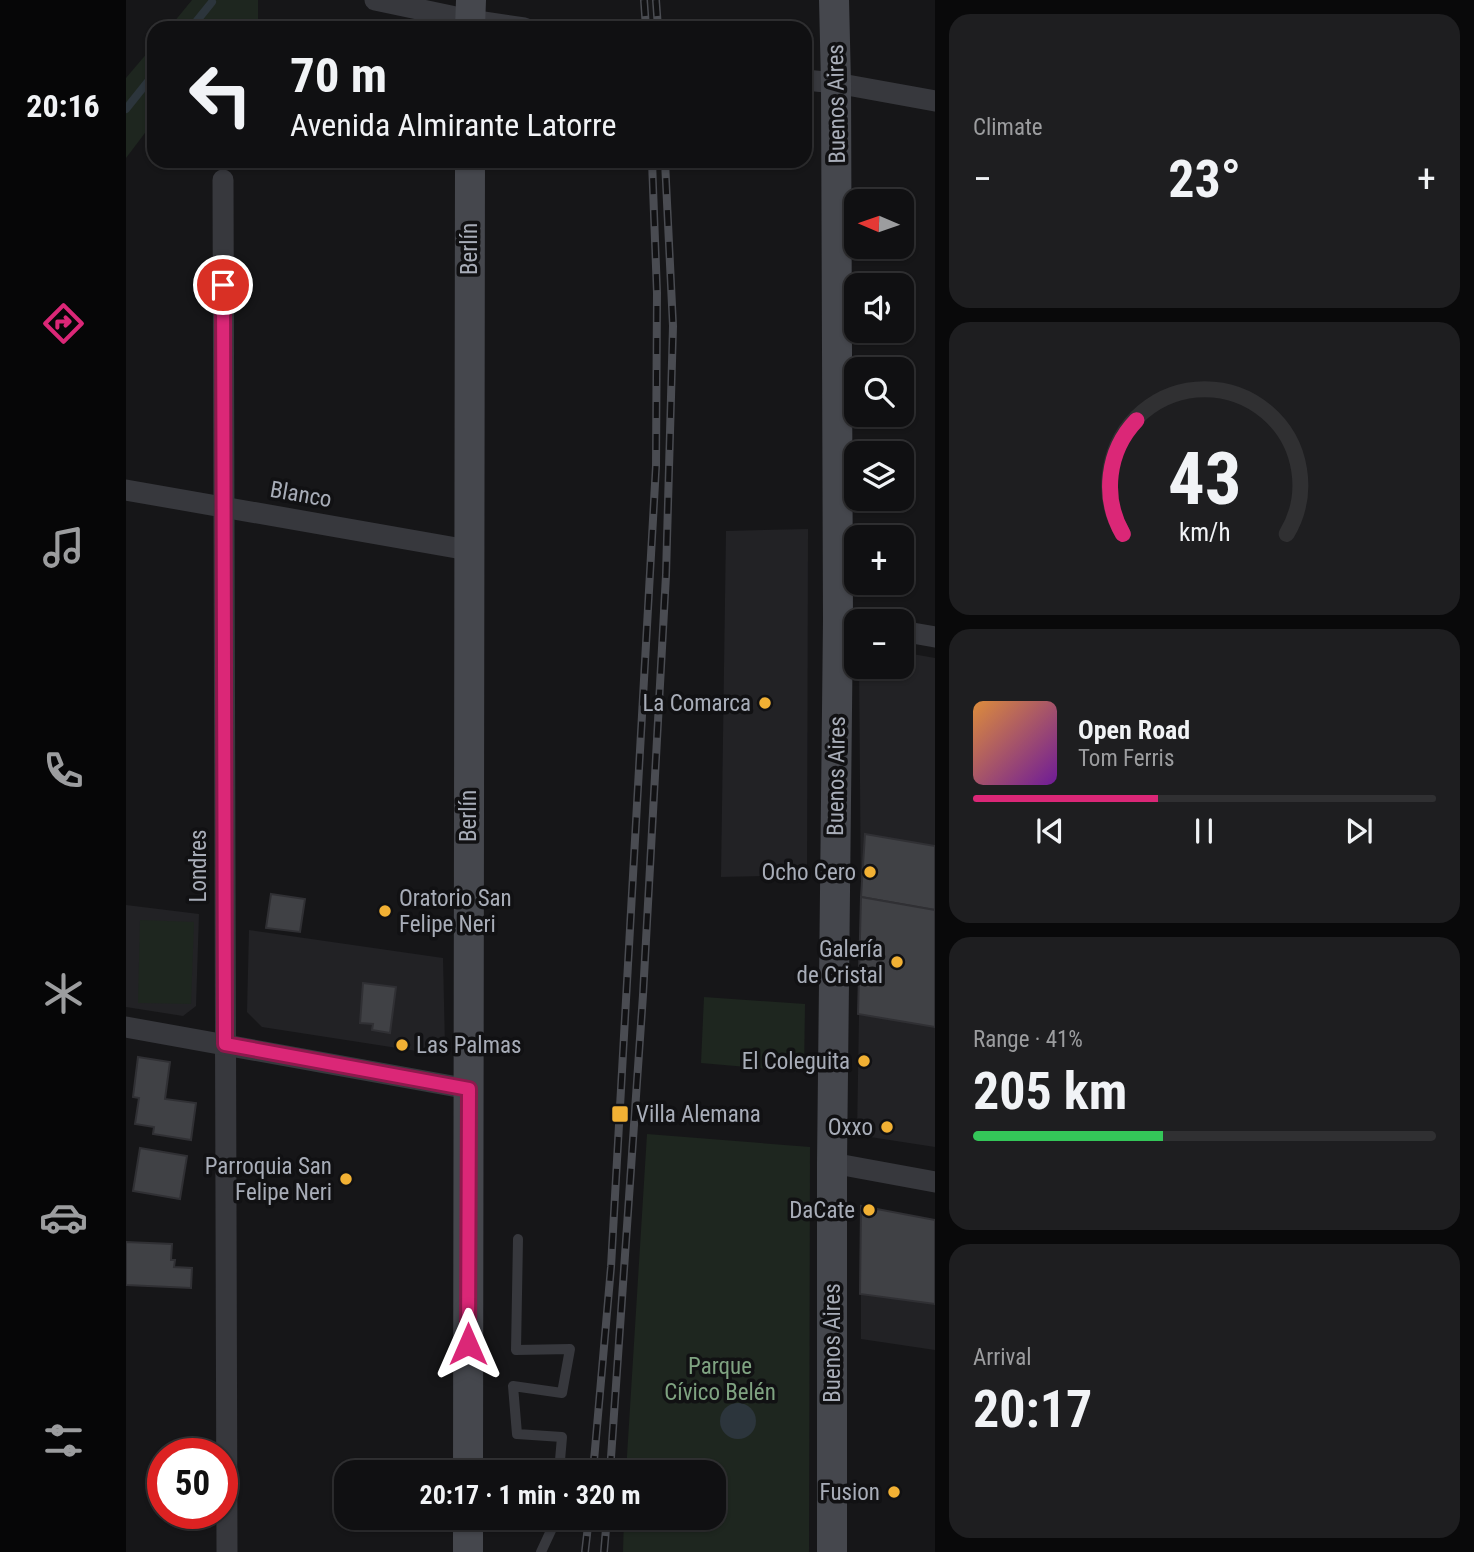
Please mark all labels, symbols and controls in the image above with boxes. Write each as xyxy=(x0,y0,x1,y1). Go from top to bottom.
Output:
street label: Buenos Aires xyxy=(822,44,851,164)
text: 70 m xyxy=(290,47,387,104)
icon: left xyxy=(175,49,266,140)
text: 20:16 xyxy=(26,87,100,125)
text: Avenida Almirante Latorre xyxy=(290,106,617,144)
text: Climate xyxy=(973,114,1043,141)
text: 23° xyxy=(1168,149,1241,210)
text: − xyxy=(973,157,992,201)
text: + xyxy=(1417,157,1436,201)
north arrow xyxy=(844,189,914,259)
map controls xyxy=(844,189,914,679)
street label: Berlín xyxy=(456,223,483,275)
pin xyxy=(193,255,253,315)
icon: arrive xyxy=(204,266,242,304)
button: sound xyxy=(844,273,914,343)
icon: directions xyxy=(39,299,88,348)
button: search xyxy=(844,357,914,427)
text: 43 xyxy=(1168,437,1241,523)
button: layers xyxy=(844,441,914,511)
street label: Blanco xyxy=(268,476,334,513)
text: km/h xyxy=(1179,518,1230,547)
icon: music xyxy=(39,523,88,572)
button: + xyxy=(844,525,914,595)
button: − xyxy=(844,609,914,679)
place label: La Comarca xyxy=(642,690,751,717)
marker: La Comarca xyxy=(757,695,773,711)
text: Open Road xyxy=(1078,715,1190,745)
street label: Buenos Aires xyxy=(822,716,851,836)
text: Tom Ferris xyxy=(1078,745,1174,772)
icon: phone xyxy=(39,746,88,795)
street label: Berlín xyxy=(455,790,482,842)
icon: previous xyxy=(1031,812,1069,850)
icon: pause xyxy=(1185,812,1223,850)
icon: next xyxy=(1340,812,1378,850)
street label: Londres xyxy=(185,829,212,903)
place label: Ocho Cero xyxy=(761,859,856,886)
marker: Ocho Cero xyxy=(862,864,878,880)
place label: Oratorio San Felipe Neri xyxy=(399,885,512,938)
marker: Oratorio San Felipe Neri xyxy=(377,903,393,919)
place label: Galería de Cristal xyxy=(797,936,883,989)
marker: Galería de Cristal xyxy=(889,954,905,970)
icon: climate xyxy=(39,969,88,1018)
text: Range · 41% xyxy=(973,1026,1083,1053)
place label: Las Palmas xyxy=(416,1032,521,1059)
marker: Las Palmas xyxy=(394,1037,410,1053)
place label: El Coleguita xyxy=(742,1048,850,1075)
marker: El Coleguita xyxy=(856,1053,872,1069)
text: 205 km xyxy=(973,1061,1127,1122)
place label: Villa Alemana xyxy=(636,1101,761,1128)
marker: Villa Alemana xyxy=(610,1104,630,1124)
place label: Oxxo xyxy=(828,1114,873,1141)
marker: Oxxo xyxy=(879,1119,895,1135)
place label: Parroquia San Felipe Neri xyxy=(205,1153,332,1206)
marker: Parroquia San Felipe Neri xyxy=(338,1171,354,1187)
icon: car xyxy=(39,1193,88,1242)
place label: DaCate xyxy=(789,1197,855,1224)
marker: DaCate xyxy=(861,1202,877,1218)
street label: Buenos Aires xyxy=(819,1283,846,1403)
position arrow xyxy=(431,1307,505,1381)
text: Arrival xyxy=(973,1344,1032,1371)
park label: Parque Cívico Belén xyxy=(664,1353,776,1406)
text: 20:17 xyxy=(973,1379,1092,1440)
icon: filters xyxy=(39,1416,88,1465)
speed limit sign: 50 xyxy=(147,1438,238,1529)
place label: Fusion xyxy=(820,1479,880,1506)
text: 20:17 · 1 min · 320 m xyxy=(420,1480,640,1510)
marker: Fusion xyxy=(886,1484,902,1500)

